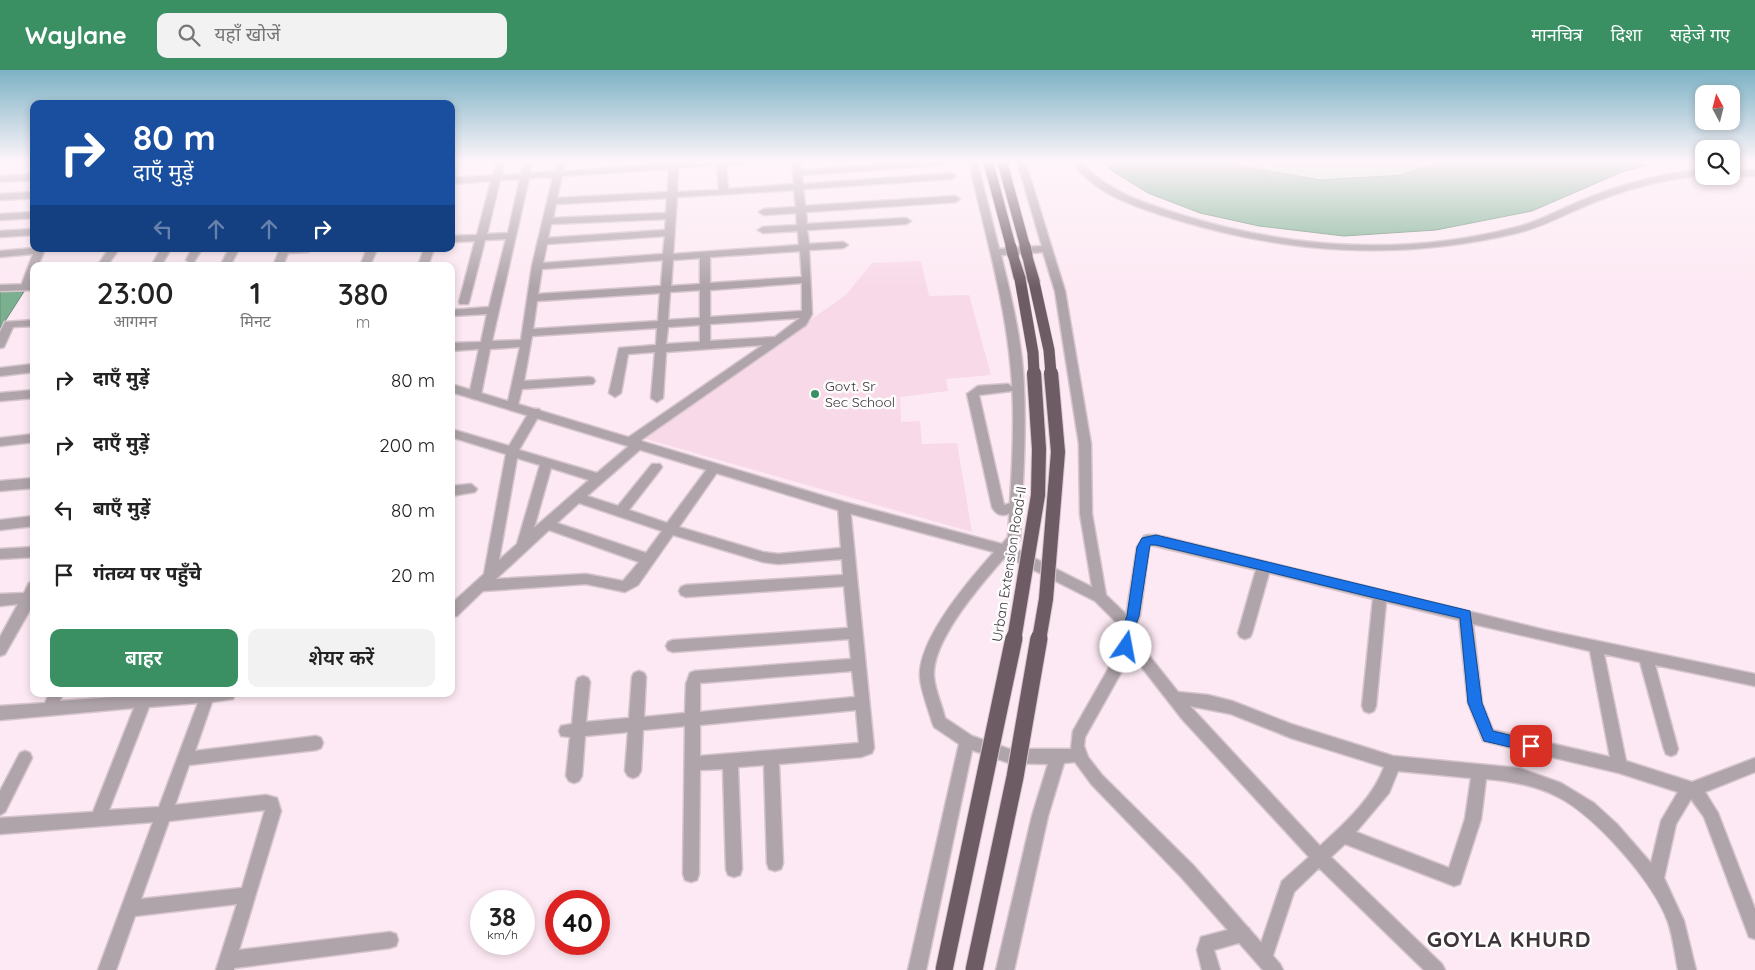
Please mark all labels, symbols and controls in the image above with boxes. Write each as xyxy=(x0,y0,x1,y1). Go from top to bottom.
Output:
search box xyxy=(157,13,507,58)
text: Waylane xyxy=(25,20,127,50)
icon: search xyxy=(175,21,203,49)
text: यहाँ खोजें xyxy=(215,22,280,46)
text: मानचित्र xyxy=(1531,23,1583,46)
text: दिशा xyxy=(1611,23,1642,46)
text: सहेजे गए xyxy=(1670,23,1730,46)
north arrow xyxy=(1695,85,1740,130)
map controls xyxy=(1695,85,1740,185)
text: 80 m xyxy=(133,115,216,159)
icon: right xyxy=(50,120,115,185)
button: search xyxy=(1695,140,1740,185)
text: दाएँ मुड़ें xyxy=(133,158,193,186)
icon: left xyxy=(149,215,177,243)
icon: ahead xyxy=(202,215,230,243)
icon: ahead xyxy=(255,215,283,243)
icon: right xyxy=(308,215,336,243)
text: 23:00 xyxy=(97,274,173,312)
text: 1 xyxy=(250,274,261,312)
text: 380 xyxy=(338,275,388,313)
text: आगमन xyxy=(113,311,157,331)
text: मिनट xyxy=(240,311,271,331)
text: m xyxy=(356,312,370,332)
icon: right xyxy=(50,366,78,394)
text: दाएँ मुड़ें xyxy=(93,366,149,390)
text: 80 m xyxy=(391,368,435,392)
place label: Govt. Sr Sec School xyxy=(825,377,895,411)
marker: Govt. Sr Sec School xyxy=(809,388,821,400)
icon: right xyxy=(50,431,78,459)
text: दाएँ मुड़ें xyxy=(93,431,149,455)
text: 200 m xyxy=(379,433,435,457)
street label: Urban Extension Road-II xyxy=(988,485,1030,643)
icon: left xyxy=(50,496,78,524)
text: बाएँ मुड़ें xyxy=(93,496,150,520)
text: 80 m xyxy=(391,498,435,522)
icon: arrive xyxy=(50,561,78,589)
text: गंतव्य पर पहुँचे xyxy=(93,561,201,585)
text: 20 m xyxy=(391,563,435,587)
position arrow xyxy=(1099,620,1151,672)
button: बाहर xyxy=(50,629,238,687)
button: शेयर करें xyxy=(248,629,435,687)
pin xyxy=(1510,725,1552,767)
icon: arrive xyxy=(1517,732,1545,760)
speed limit sign: 40 xyxy=(545,890,610,955)
text: 38 xyxy=(489,901,516,932)
district label: GOYLA KHURD xyxy=(1427,925,1591,953)
text: km/h xyxy=(487,927,518,942)

